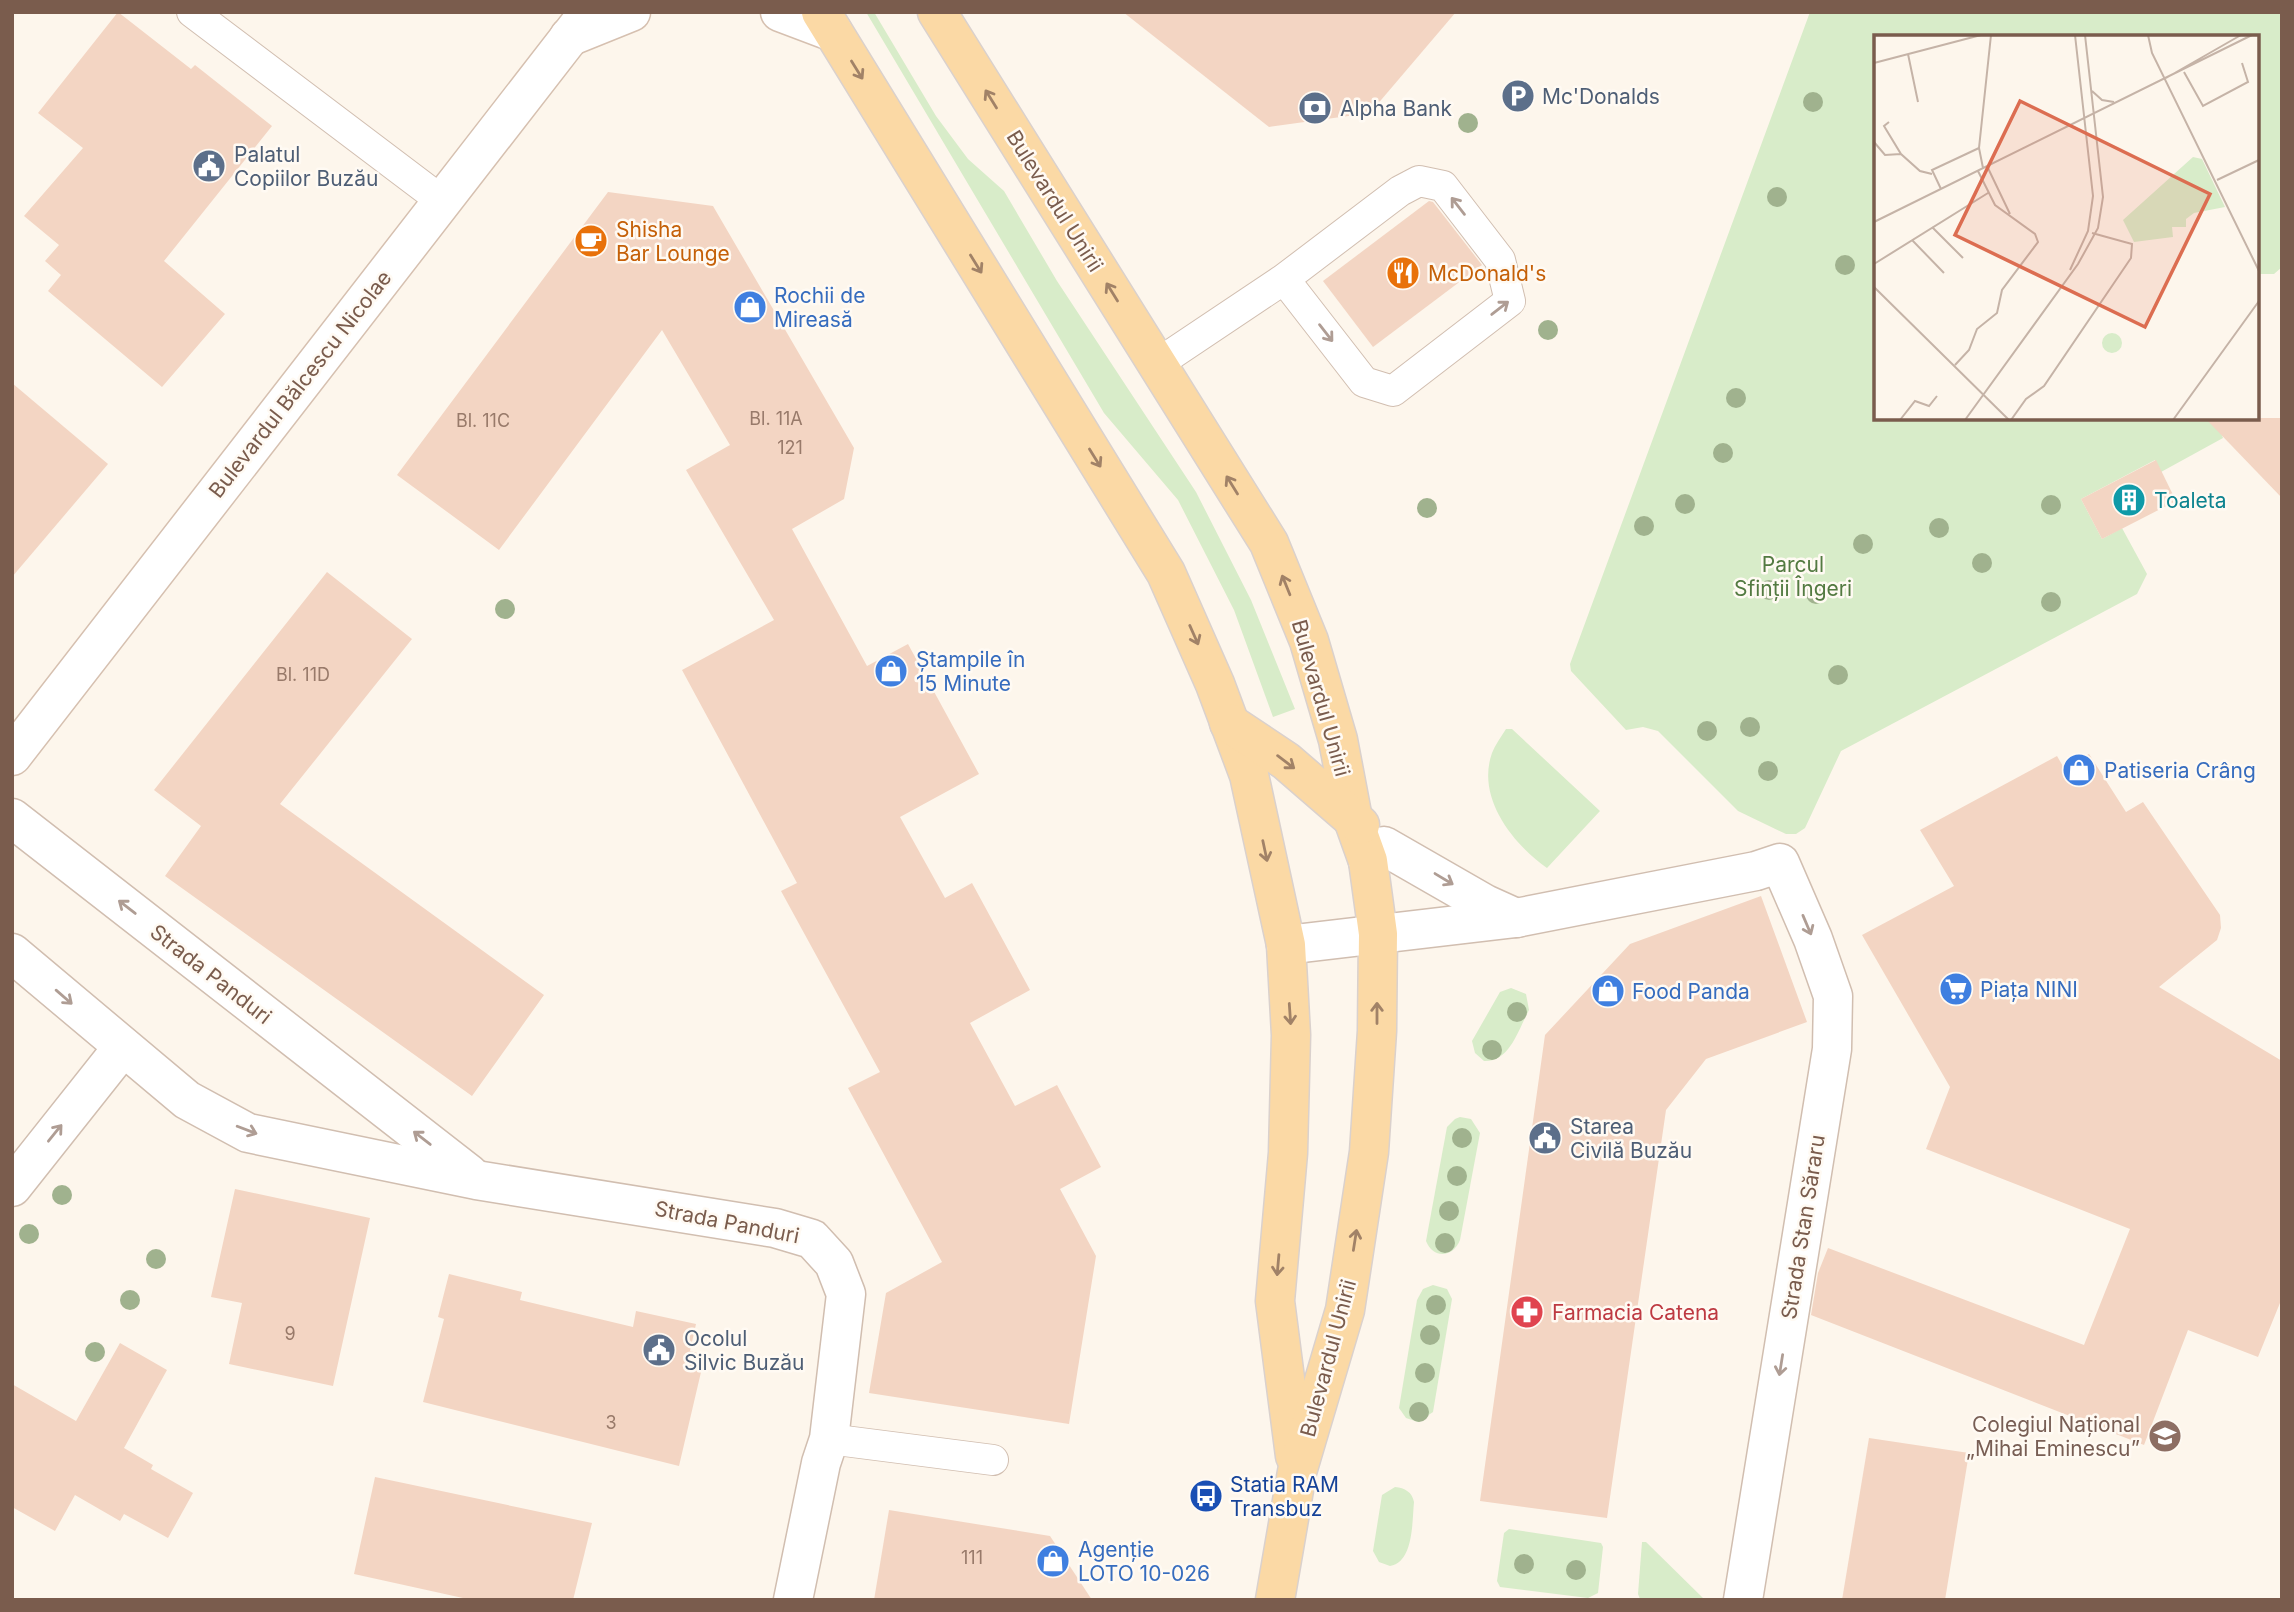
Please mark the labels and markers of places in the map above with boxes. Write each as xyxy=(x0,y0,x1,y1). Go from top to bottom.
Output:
parking icon: Mc'Donalds xyxy=(1499,77,1537,115)
place label: Mc'Donalds xyxy=(1542,84,1660,109)
bank icon: Alpha Bank xyxy=(1296,89,1334,127)
place label: Alpha Bank xyxy=(1340,96,1452,121)
place label: Palatul Copiilor Buzău xyxy=(234,142,378,191)
public building icon: Palatul Copiilor Buzău xyxy=(190,147,228,185)
place label: Shisha Bar Lounge xyxy=(616,217,730,266)
cafe icon: Shisha Bar Lounge xyxy=(572,222,610,260)
restaurant icon: McDonald's xyxy=(1384,254,1422,292)
place label: McDonald's xyxy=(1428,261,1546,286)
place label: Rochii de Mireasă xyxy=(774,283,865,332)
shop icon: Rochii de Mireasă xyxy=(731,288,769,326)
building icon: Toaleta xyxy=(2110,481,2148,519)
place label: Toaleta xyxy=(2154,488,2227,513)
place label: Ștampile în 15 Minute xyxy=(916,647,1025,696)
shop icon: Ștampile în 15 Minute xyxy=(872,652,910,690)
shop icon: Patiseria Crâng xyxy=(2060,751,2098,789)
place label: Patiseria Crâng xyxy=(2104,758,2256,783)
supermarket icon: Piața NINI xyxy=(1937,970,1975,1008)
shop icon: Food Panda xyxy=(1589,972,1627,1010)
place label: Piața NINI xyxy=(1980,977,2078,1002)
place label: Food Panda xyxy=(1632,979,1750,1004)
place label: Starea Civilă Buzău xyxy=(1570,1114,1692,1163)
public building icon: Starea Civilă Buzău xyxy=(1526,1119,1564,1157)
pharmacy icon: Farmacia Catena xyxy=(1508,1293,1546,1331)
place label: Farmacia Catena xyxy=(1552,1300,1719,1325)
place label: Ocolul Silvic Buzău xyxy=(684,1326,805,1375)
public building icon: Ocolul Silvic Buzău xyxy=(640,1331,678,1369)
place label: Colegiul Național „Mihai Eminescu” xyxy=(1966,1412,2140,1461)
school or university icon: Colegiul Național „Mihai Eminescu” xyxy=(2146,1417,2184,1455)
place label: Statia RAM Transbuz xyxy=(1230,1472,1339,1521)
bus stop icon: Statia RAM Transbuz xyxy=(1187,1477,1225,1515)
place label: Agenție LOTO 10-026 xyxy=(1078,1537,1210,1586)
shop icon: Agenție LOTO 10-026 xyxy=(1034,1542,1072,1580)

